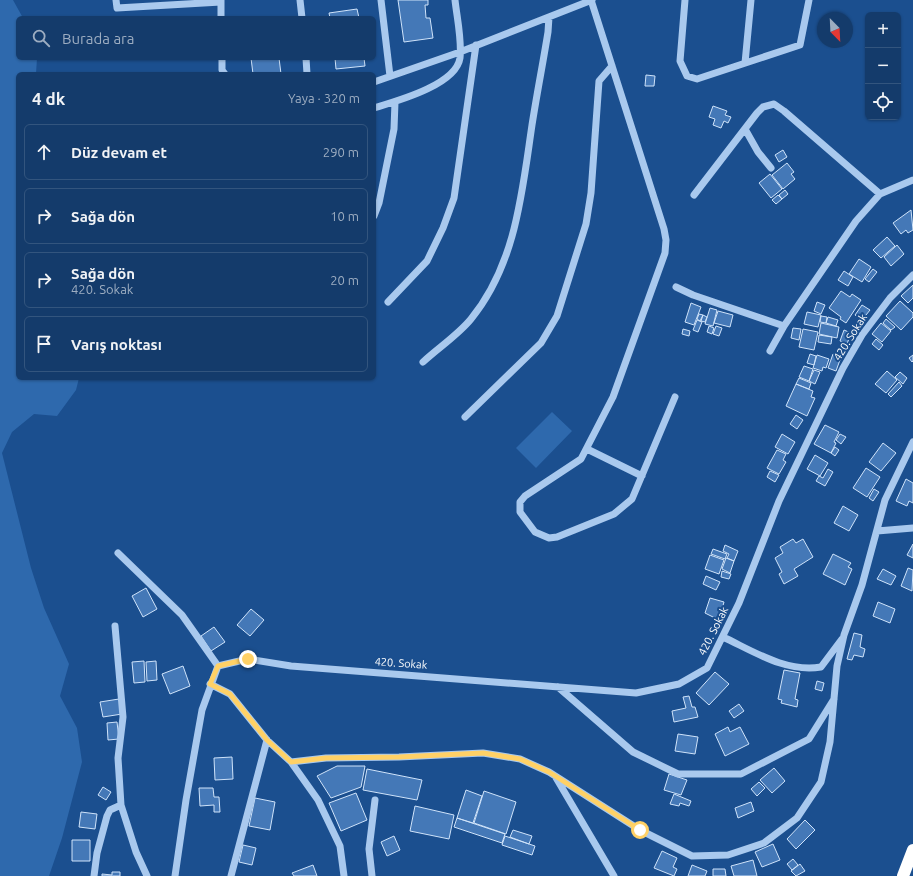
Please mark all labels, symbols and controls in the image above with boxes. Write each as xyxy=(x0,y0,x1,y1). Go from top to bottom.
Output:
north arrow xyxy=(817,12,853,48)
map controls xyxy=(865,12,901,120)
button: + xyxy=(865,12,901,48)
search box xyxy=(16,16,376,60)
icon: search xyxy=(30,27,52,49)
text: Burada ara xyxy=(62,30,134,47)
button: − xyxy=(865,48,901,84)
button: locate xyxy=(865,84,901,120)
text: 4 dk xyxy=(32,89,65,108)
text: Yaya · 320 m xyxy=(288,91,360,105)
icon: ahead xyxy=(33,141,55,163)
text: Düz devam et xyxy=(71,144,167,161)
text: 290 m xyxy=(323,145,359,159)
icon: right xyxy=(33,205,55,227)
text: Sağa dön xyxy=(71,208,135,225)
text: 10 m xyxy=(330,209,359,223)
text: Sağa dön xyxy=(71,265,135,282)
icon: right xyxy=(33,269,55,291)
text: 20 m xyxy=(330,273,359,287)
text: 420. Sokak xyxy=(71,282,133,296)
street label: 420. Sokak xyxy=(831,311,869,363)
icon: arrive xyxy=(33,333,55,355)
text: Varış noktası xyxy=(71,336,162,353)
street label: 420. Sokak xyxy=(696,604,731,657)
route end xyxy=(239,650,257,668)
street label: 420. Sokak xyxy=(374,655,428,671)
route start xyxy=(631,821,649,839)

